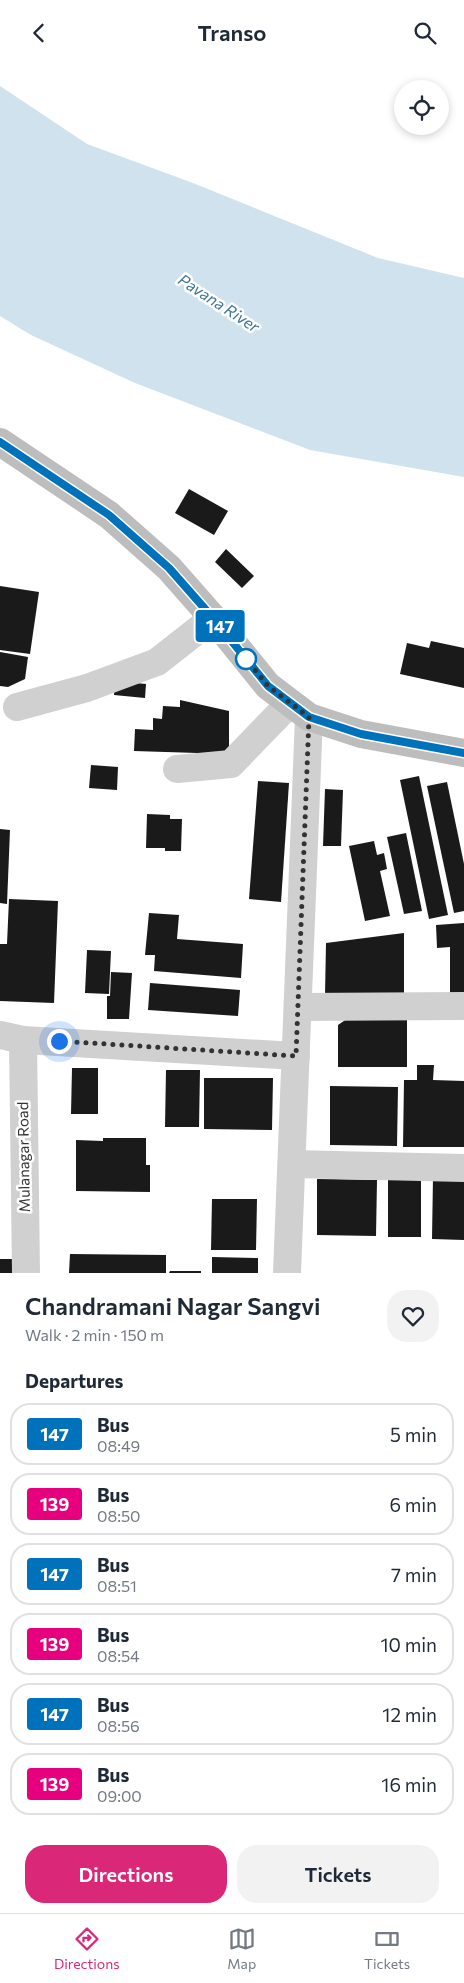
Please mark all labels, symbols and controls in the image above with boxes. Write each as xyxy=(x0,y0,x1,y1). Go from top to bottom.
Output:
icon: back xyxy=(25,19,53,47)
text: Transo xyxy=(198,19,267,46)
icon: search xyxy=(411,19,439,47)
map controls xyxy=(394,80,449,135)
button: locate xyxy=(394,80,449,135)
water label: Pavana River xyxy=(175,269,264,336)
line badge: 147 xyxy=(191,610,249,642)
text: 147 xyxy=(206,615,234,637)
unlabelled marker xyxy=(235,648,257,670)
your location xyxy=(47,1029,72,1054)
street label: Mulanagar Road xyxy=(13,1102,33,1212)
button: heart xyxy=(387,1290,439,1342)
text: Chandramani Nagar Sangvi xyxy=(25,1291,320,1320)
text: Walk · 2 min · 150 m xyxy=(25,1325,164,1344)
text: Departures xyxy=(25,1369,123,1392)
text: Bus xyxy=(97,1413,129,1436)
text: 147 xyxy=(40,1423,69,1445)
text: 5 min xyxy=(390,1423,437,1446)
text: 08:49 xyxy=(97,1436,140,1455)
text: Bus xyxy=(97,1483,129,1506)
text: 139 xyxy=(40,1493,69,1515)
text: 6 min xyxy=(389,1493,437,1516)
text: 08:50 xyxy=(97,1506,141,1525)
text: Bus xyxy=(97,1553,129,1576)
text: 147 xyxy=(40,1563,69,1585)
text: 7 min xyxy=(391,1563,437,1586)
text: 08:51 xyxy=(97,1576,137,1595)
text: Bus xyxy=(97,1623,129,1646)
text: 139 xyxy=(40,1633,69,1655)
text: 10 min xyxy=(380,1633,437,1656)
text: 08:54 xyxy=(97,1646,140,1665)
text: Bus xyxy=(97,1693,129,1716)
text: 147 xyxy=(40,1703,69,1725)
text: 12 min xyxy=(382,1703,437,1726)
text: 08:56 xyxy=(97,1716,140,1735)
text: Bus xyxy=(97,1763,129,1786)
text: 139 xyxy=(40,1773,69,1795)
text: 16 min xyxy=(381,1773,437,1796)
text: 09:00 xyxy=(97,1786,142,1805)
button: Directions xyxy=(25,1845,227,1903)
button: Tickets xyxy=(237,1845,439,1903)
tab: Directions xyxy=(54,1925,120,1972)
tab: Map xyxy=(227,1925,256,1972)
tab: Tickets xyxy=(364,1925,410,1972)

